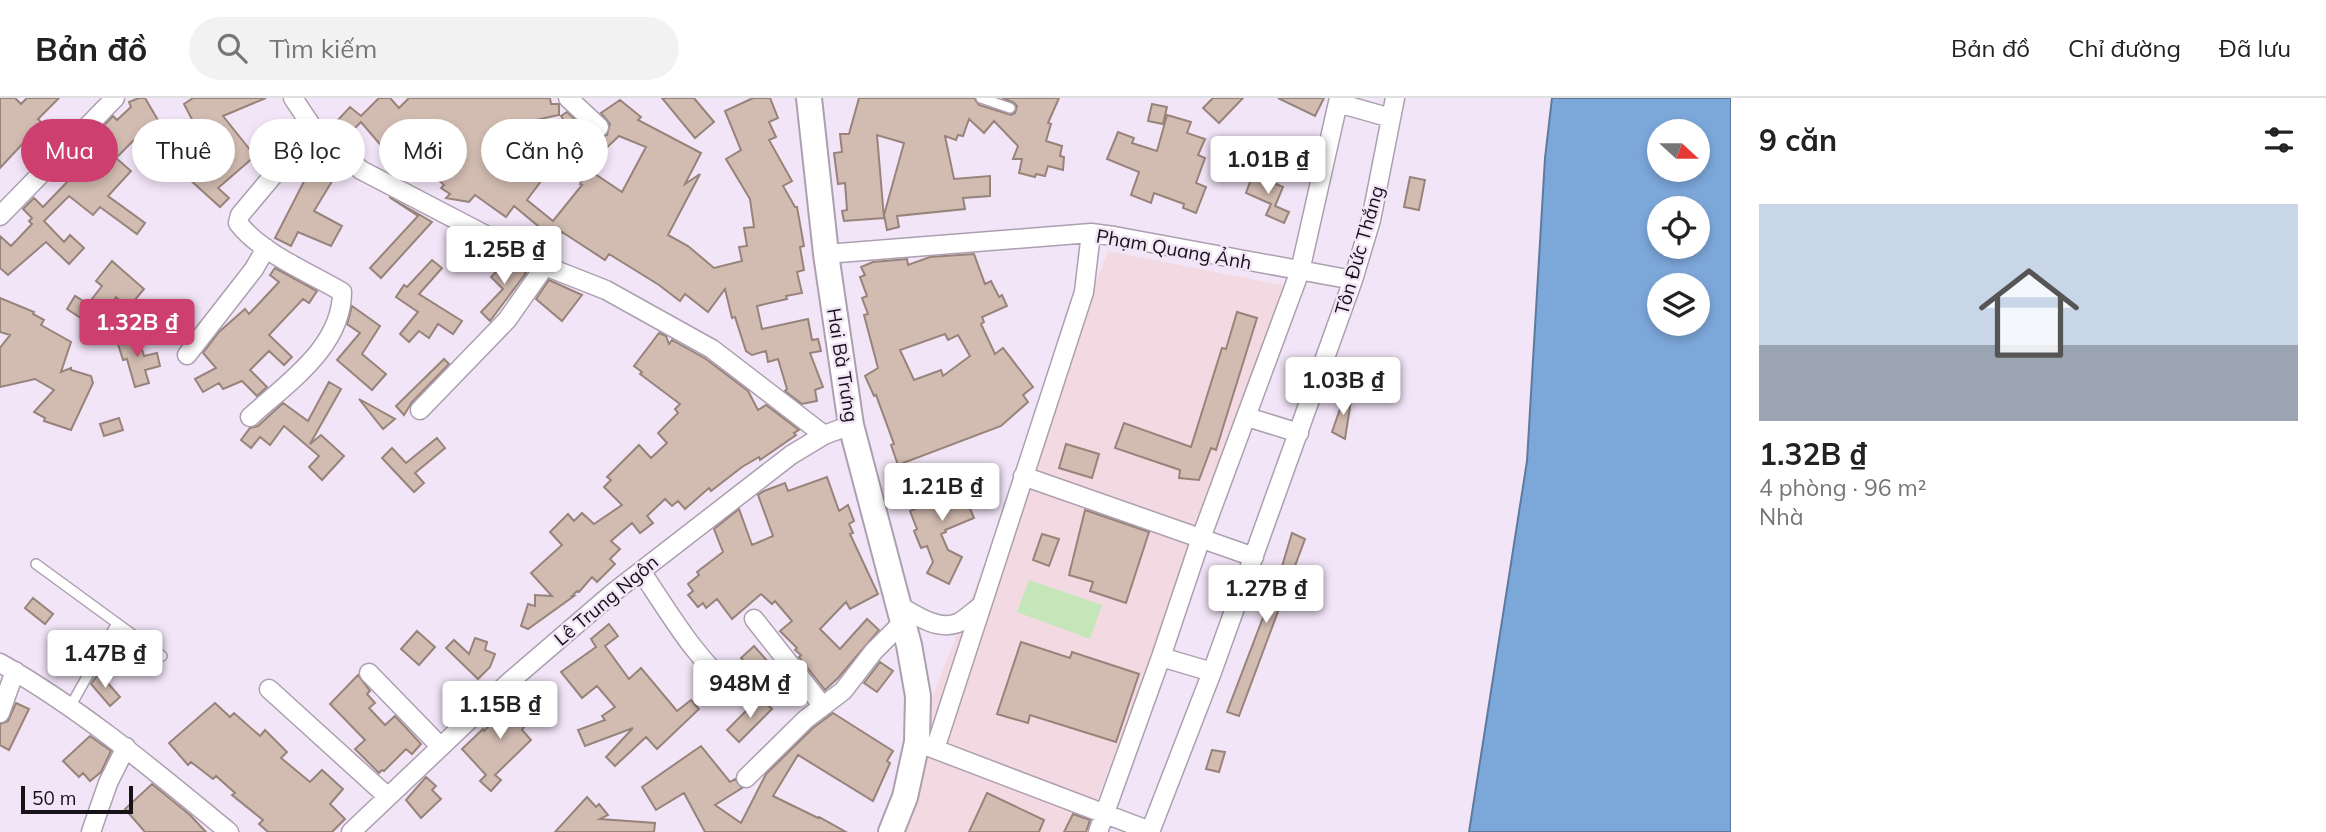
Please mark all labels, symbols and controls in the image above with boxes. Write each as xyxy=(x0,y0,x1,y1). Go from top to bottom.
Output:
search box xyxy=(189,17,679,80)
text: Bản đồ xyxy=(35,28,147,69)
icon: search xyxy=(213,29,251,67)
text: Tìm kiếm xyxy=(269,32,377,65)
text: Bản đồ xyxy=(1951,33,2030,63)
text: Chỉ đường xyxy=(2068,33,2181,63)
text: Đã lưu xyxy=(2219,33,2291,63)
chip: Mua xyxy=(21,119,118,182)
chip: Thuê xyxy=(132,119,235,182)
chip: Bộ lọc xyxy=(249,119,365,182)
chip: Mới xyxy=(379,119,467,182)
chip: Căn hộ xyxy=(481,119,608,182)
north arrow xyxy=(1647,119,1710,182)
map controls xyxy=(1647,119,1710,336)
text: 9 căn xyxy=(1759,121,1837,159)
icon: filters xyxy=(2260,121,2298,159)
pin: 1.01B ₫ xyxy=(1203,136,1333,196)
text: 1.01B ₫ xyxy=(1226,144,1310,173)
street label: Tôn Đức Thắng xyxy=(1329,183,1389,317)
button: locate xyxy=(1647,196,1710,259)
street label: Phạm Quang Ảnh xyxy=(1094,224,1254,274)
pin: 1.25B ₫ xyxy=(439,226,569,286)
text: 1.25B ₫ xyxy=(462,234,546,263)
icon: home xyxy=(1966,250,2092,376)
button: layers xyxy=(1647,273,1710,336)
pin: 1.32B ₫ xyxy=(72,300,202,359)
street label: Hai Bà Trưng xyxy=(822,306,864,424)
text: 1.32B ₫ xyxy=(95,307,179,336)
pin: 1.03B ₫ xyxy=(1278,358,1408,417)
text: 1.03B ₫ xyxy=(1301,365,1385,394)
text: 1.32B ₫ xyxy=(1759,435,1867,473)
pin: 1.21B ₫ xyxy=(877,464,1007,523)
text: 1.21B ₫ xyxy=(900,471,984,500)
text: 4 phòng · 96 m² xyxy=(1759,473,1926,502)
text: Nhà xyxy=(1759,502,1803,531)
street label: Lê Trung Ngôn xyxy=(549,549,663,651)
pin: 1.27B ₫ xyxy=(1201,566,1331,625)
text: 1.27B ₫ xyxy=(1224,573,1308,602)
pin: 1.47B ₫ xyxy=(40,630,170,690)
text: 1.47B ₫ xyxy=(63,638,147,667)
pin: 948M ₫ xyxy=(693,660,807,720)
text: 948M ₫ xyxy=(709,668,791,697)
pin: 1.15B ₫ xyxy=(435,682,565,741)
text: 1.15B ₫ xyxy=(458,689,542,718)
scale bar xyxy=(21,783,133,815)
text: 50 m xyxy=(32,786,76,810)

